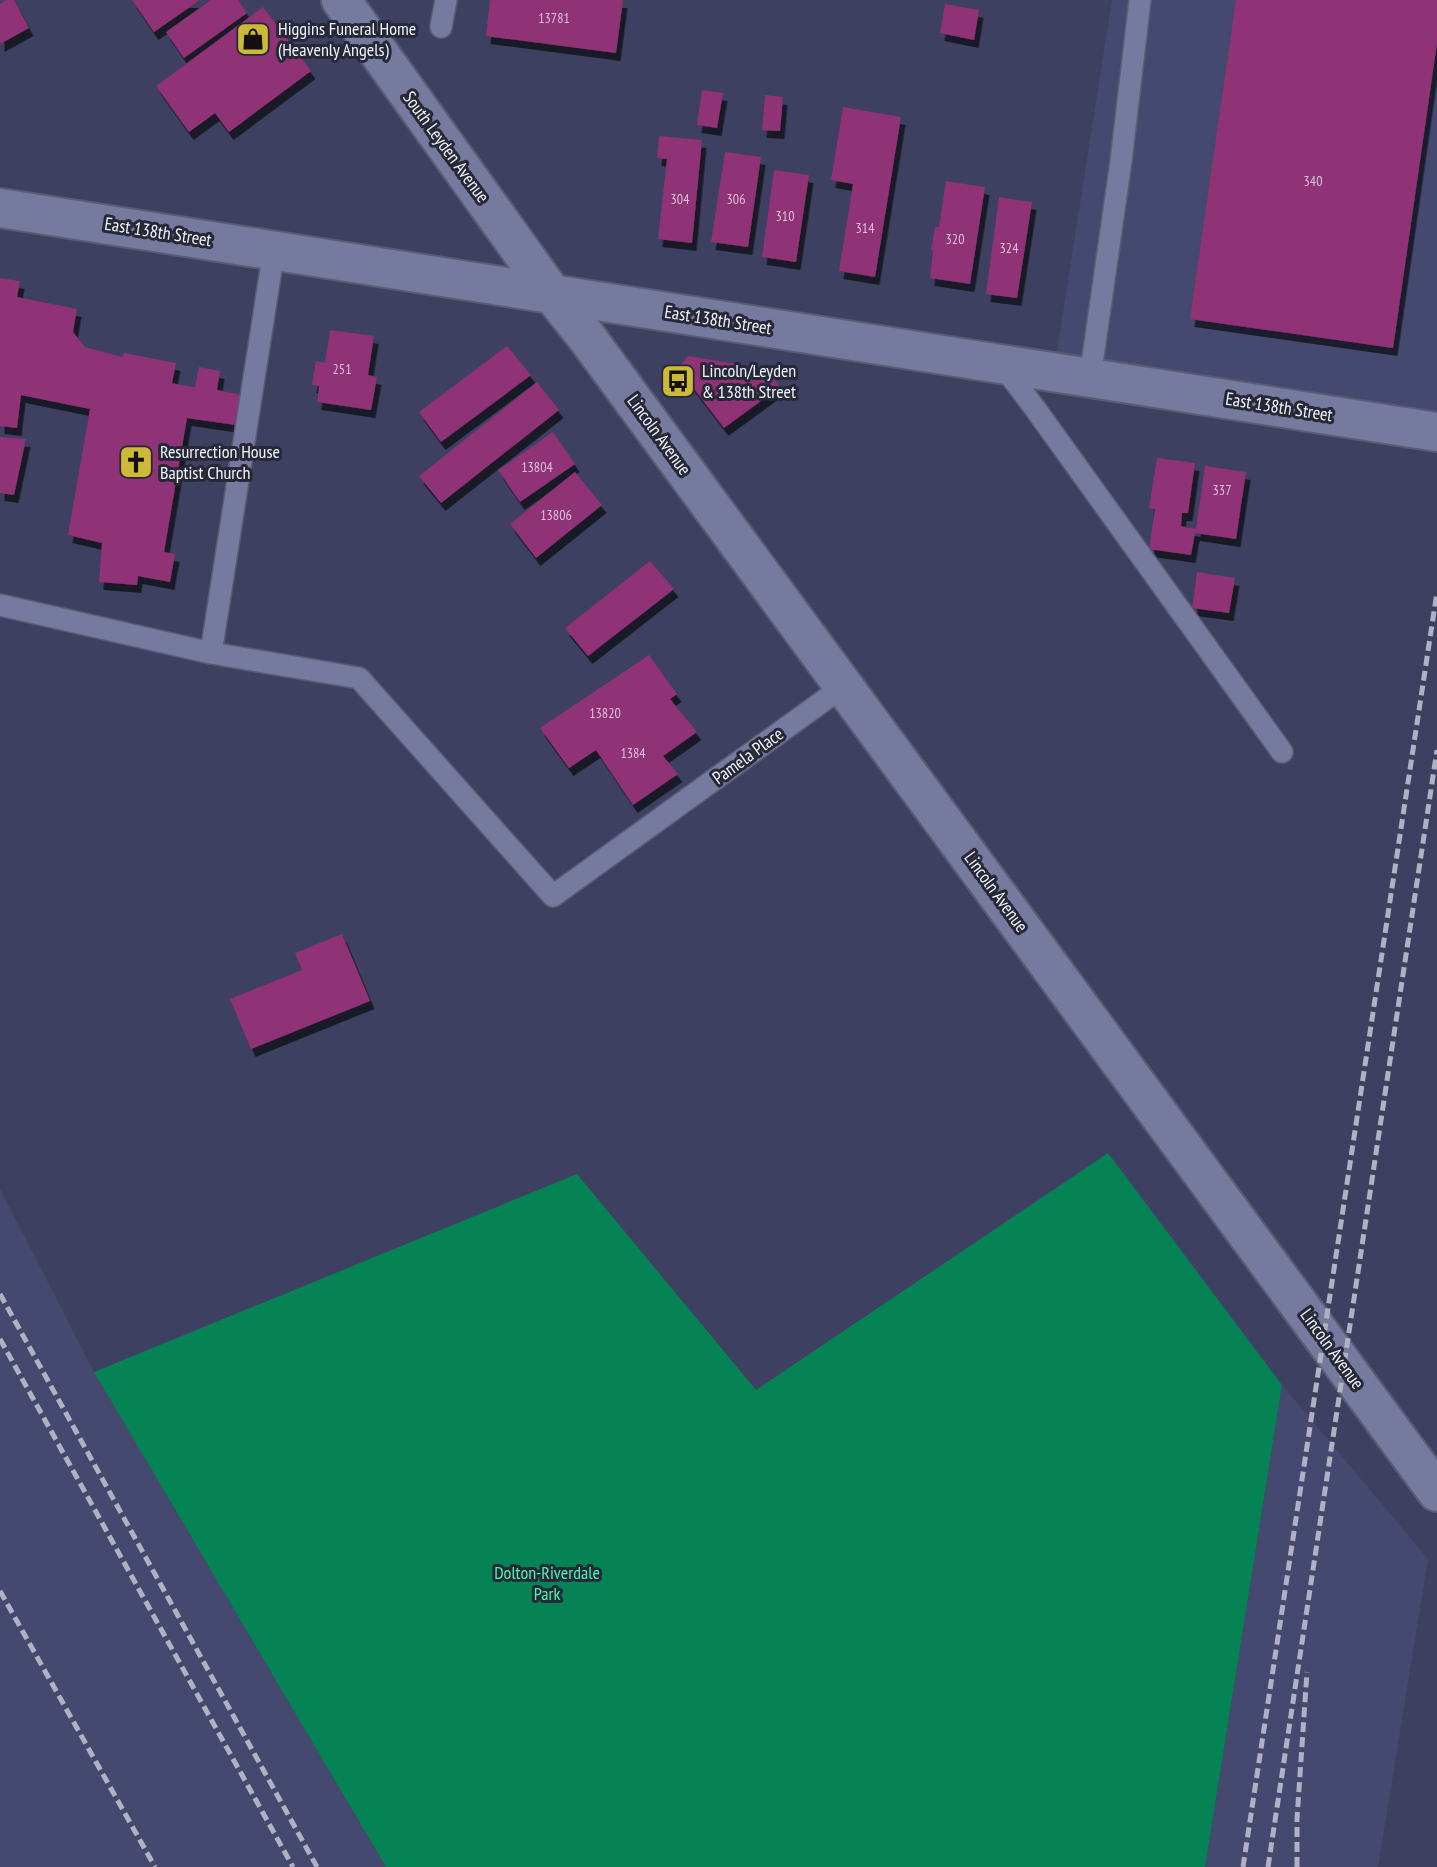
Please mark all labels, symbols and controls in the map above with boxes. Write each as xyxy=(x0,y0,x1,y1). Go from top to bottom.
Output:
house number: 13781 xyxy=(538,9,570,27)
place label: Higgins Funeral Home (Heavenly Angels) xyxy=(278,17,416,61)
shop icon: Higgins Funeral Home (Heavenly Angels) xyxy=(234,20,272,58)
street label: South Leyden Avenue xyxy=(398,86,495,207)
house number: 340 xyxy=(1304,172,1322,190)
house number: 304 xyxy=(671,190,690,208)
house number: 306 xyxy=(727,190,745,208)
house number: 310 xyxy=(776,207,794,225)
street label: East 138th Street xyxy=(103,212,213,251)
house number: 314 xyxy=(856,219,875,237)
house number: 320 xyxy=(946,230,964,248)
house number: 324 xyxy=(1000,239,1019,257)
street label: East 138th Street xyxy=(663,300,773,339)
place label: Lincoln/Leyden & 138th Street xyxy=(702,359,796,403)
house number: 251 xyxy=(333,360,351,378)
bus stop icon: Lincoln/Leyden & 138th Street xyxy=(659,362,697,400)
street label: East 138th Street xyxy=(1224,387,1334,426)
street label: Lincoln Avenue xyxy=(622,390,696,480)
place label: Resurrection House Baptist Church xyxy=(160,440,280,484)
church icon: Resurrection House Baptist Church xyxy=(117,443,155,481)
house number: 13804 xyxy=(521,458,553,476)
house number: 337 xyxy=(1213,481,1231,499)
house number: 13806 xyxy=(540,506,572,524)
house number: 13820 xyxy=(589,704,621,722)
street label: Pamela Place xyxy=(708,722,788,789)
house number: 1384 xyxy=(620,744,646,762)
street label: Lincoln Avenue xyxy=(959,847,1033,937)
street label: Lincoln Avenue xyxy=(1295,1304,1369,1394)
park label: Dolton-Riverdale Park xyxy=(494,1561,600,1605)

